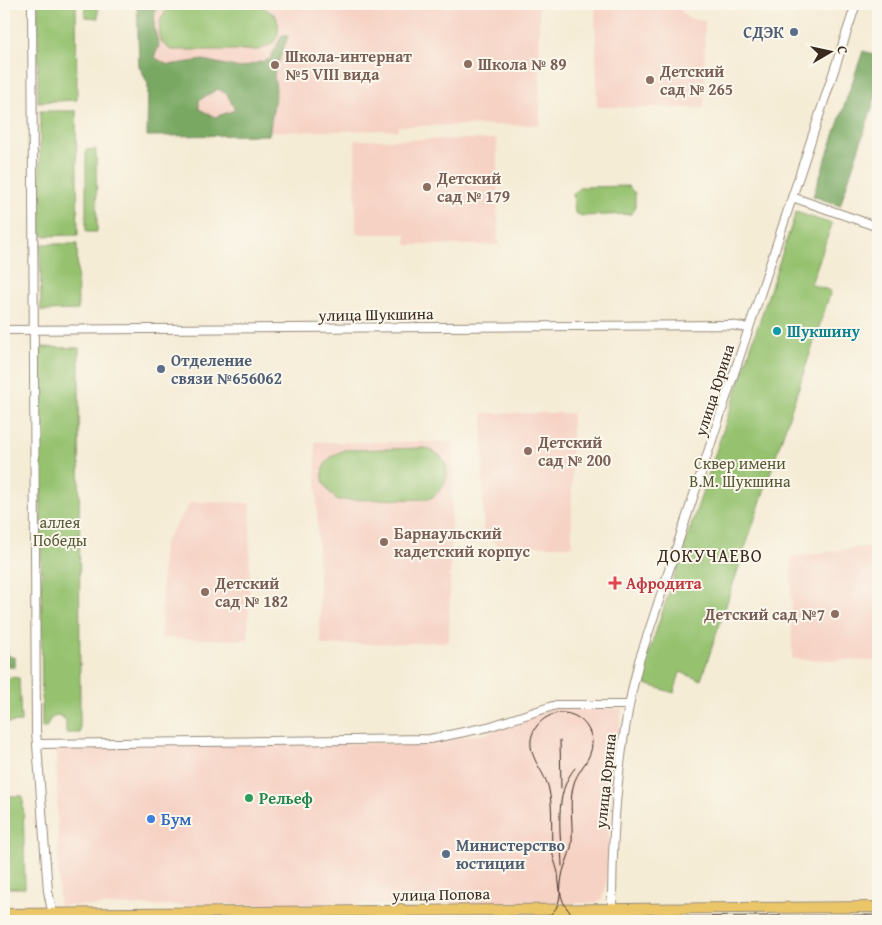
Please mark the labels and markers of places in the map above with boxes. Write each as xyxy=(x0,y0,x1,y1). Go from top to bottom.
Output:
place label: СДЭК xyxy=(743,20,784,44)
marker: СДЭК xyxy=(788,26,800,38)
place label: Школа-интернат №5 VIII вида xyxy=(285,44,412,86)
place label: Школа № 89 xyxy=(478,52,567,76)
marker: Школа № 89 xyxy=(462,58,474,70)
marker: Школа-интернат №5 VIII вида xyxy=(269,59,281,71)
place label: Детский сад № 265 xyxy=(659,59,733,101)
marker: Детский сад № 265 xyxy=(644,74,656,86)
place label: Детский сад № 179 xyxy=(436,166,510,208)
marker: Детский сад № 179 xyxy=(421,181,433,193)
place label: Шукшину xyxy=(787,319,860,343)
marker: Шукшину xyxy=(771,325,783,337)
place label: Отделение связи №656062 xyxy=(171,348,282,390)
marker: Отделение связи №656062 xyxy=(155,363,167,375)
place label: Детский сад № 200 xyxy=(537,430,611,472)
marker: Детский сад № 200 xyxy=(522,445,534,457)
place label: Барнаульский кадетский корпус xyxy=(394,521,531,563)
marker: Барнаульский кадетский корпус xyxy=(378,536,390,548)
place label: Детский сад № 182 xyxy=(214,571,288,613)
place label: Афродита xyxy=(626,571,702,595)
marker: Афродита xyxy=(608,576,622,590)
marker: Детский сад № 182 xyxy=(199,586,211,598)
place label: Детский сад №7 xyxy=(703,602,825,626)
marker: Детский сад №7 xyxy=(829,608,841,620)
place label: Рельеф xyxy=(259,786,313,810)
marker: Рельеф xyxy=(243,792,255,804)
place label: Бум xyxy=(161,807,191,831)
marker: Бум xyxy=(145,813,157,825)
place label: Министерство юстиции xyxy=(456,833,566,875)
marker: Министерство юстиции xyxy=(440,848,452,860)

